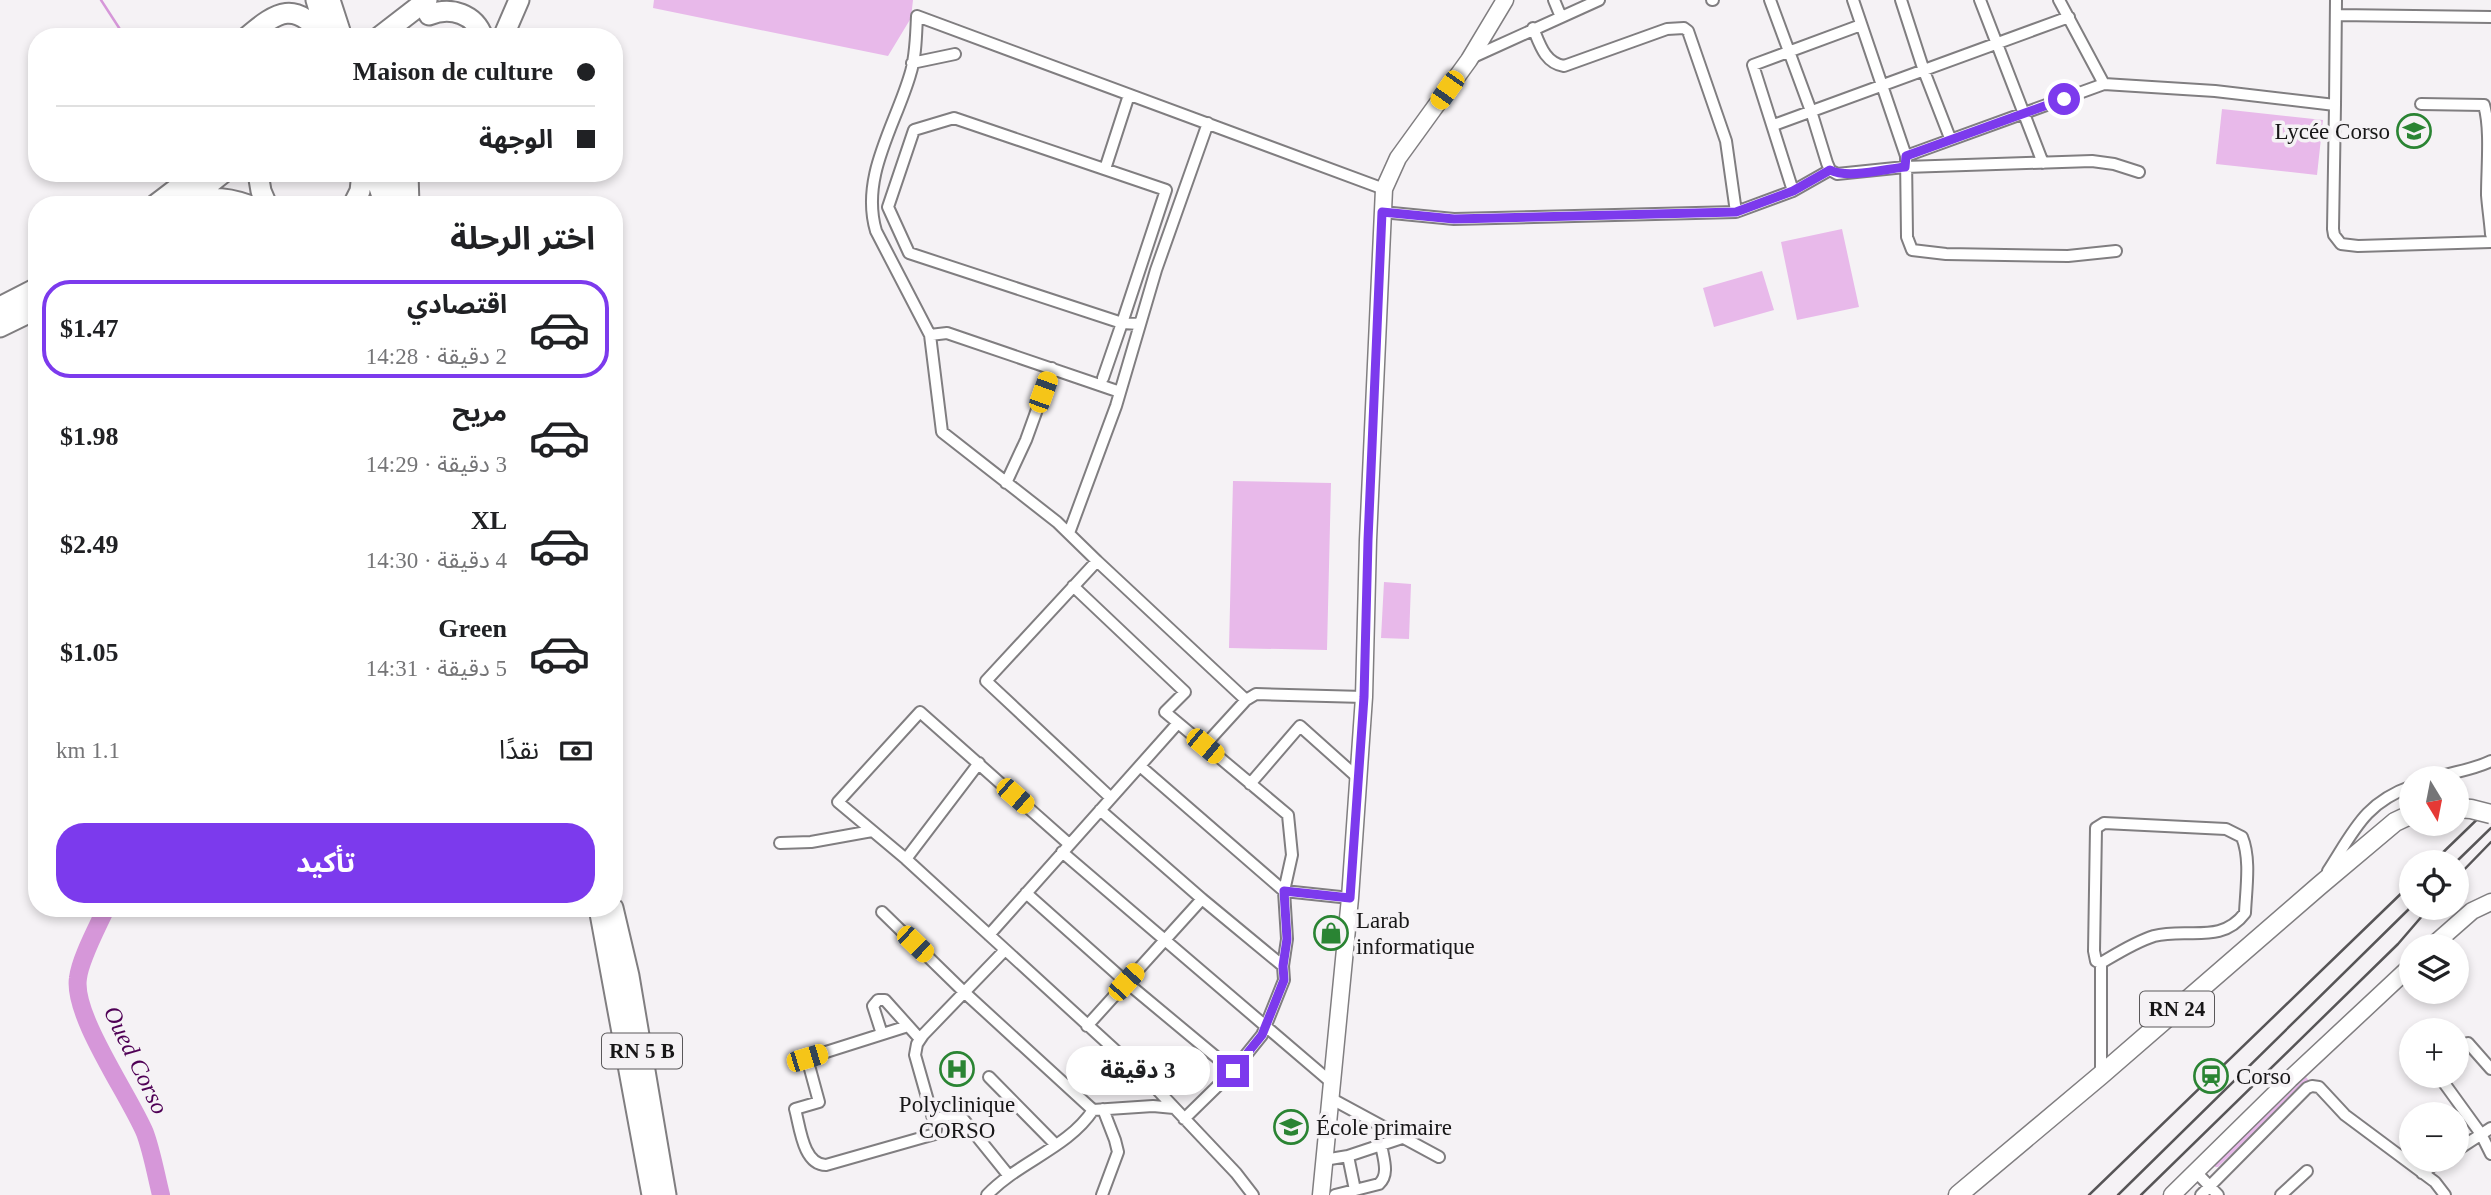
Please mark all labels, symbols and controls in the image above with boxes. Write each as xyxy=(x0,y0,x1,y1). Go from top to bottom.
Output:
text: Maison de culture xyxy=(353,57,553,86)
car xyxy=(1427,67,1468,113)
route start xyxy=(2048,83,2080,115)
school or university icon: Lycée Corso xyxy=(2395,112,2433,150)
place label: Lycée Corso xyxy=(2274,119,2390,144)
text: الوجهة xyxy=(479,125,553,154)
text: اختر الرحلة xyxy=(450,220,595,256)
text: اقتصادي xyxy=(407,290,507,319)
icon: car xyxy=(528,298,591,361)
text: $1.47 xyxy=(60,314,119,343)
text: 2 دقيقة · 14:28 xyxy=(366,344,507,369)
car xyxy=(1026,369,1061,415)
text: مريح xyxy=(452,398,507,427)
icon: car xyxy=(528,406,591,469)
text: $1.98 xyxy=(60,422,119,451)
text: 3 دقيقة · 14:29 xyxy=(366,452,507,477)
text: XL xyxy=(471,506,507,535)
icon: car xyxy=(528,514,591,577)
text: $2.49 xyxy=(60,530,119,559)
text: 4 دقيقة · 14:30 xyxy=(366,548,507,573)
text: Green xyxy=(438,614,507,643)
icon: car xyxy=(528,622,591,685)
text: $1.05 xyxy=(60,638,119,667)
text: 5 دقيقة · 14:31 xyxy=(366,656,507,681)
car xyxy=(1183,724,1228,768)
icon: cash xyxy=(557,732,595,770)
text: نقدًا xyxy=(499,736,539,765)
text: 1.1 km xyxy=(56,738,120,763)
north arrow xyxy=(2399,766,2469,836)
map controls xyxy=(2399,766,2469,1172)
car xyxy=(993,774,1038,818)
button: تأكيد xyxy=(56,823,595,903)
button: locate xyxy=(2399,850,2469,920)
place label: Larab informatique xyxy=(1356,908,1475,959)
shop icon: Larab informatique xyxy=(1312,914,1350,952)
car xyxy=(893,922,938,966)
button: layers xyxy=(2399,934,2469,1004)
car xyxy=(1105,959,1148,1005)
road number: RN 24 xyxy=(2140,992,2214,1026)
water label: Oued Corso xyxy=(99,1002,173,1118)
button: + xyxy=(2399,1018,2469,1088)
road number: RN 5 B xyxy=(602,1034,682,1068)
car xyxy=(784,1042,831,1074)
callout: 3 دقيقة xyxy=(1065,1046,1208,1096)
hospital icon: Polyclinique CORSO xyxy=(938,1050,976,1088)
route end xyxy=(1217,1055,1249,1087)
station icon: Corso xyxy=(2192,1057,2230,1095)
text: 3 دقيقة xyxy=(1100,1058,1176,1083)
place label: Corso xyxy=(2236,1064,2291,1089)
place label: Polyclinique CORSO xyxy=(899,1092,1015,1143)
button: − xyxy=(2399,1102,2469,1172)
school or university icon: École primaire xyxy=(1272,1108,1310,1146)
place label: École primaire xyxy=(1316,1115,1452,1140)

